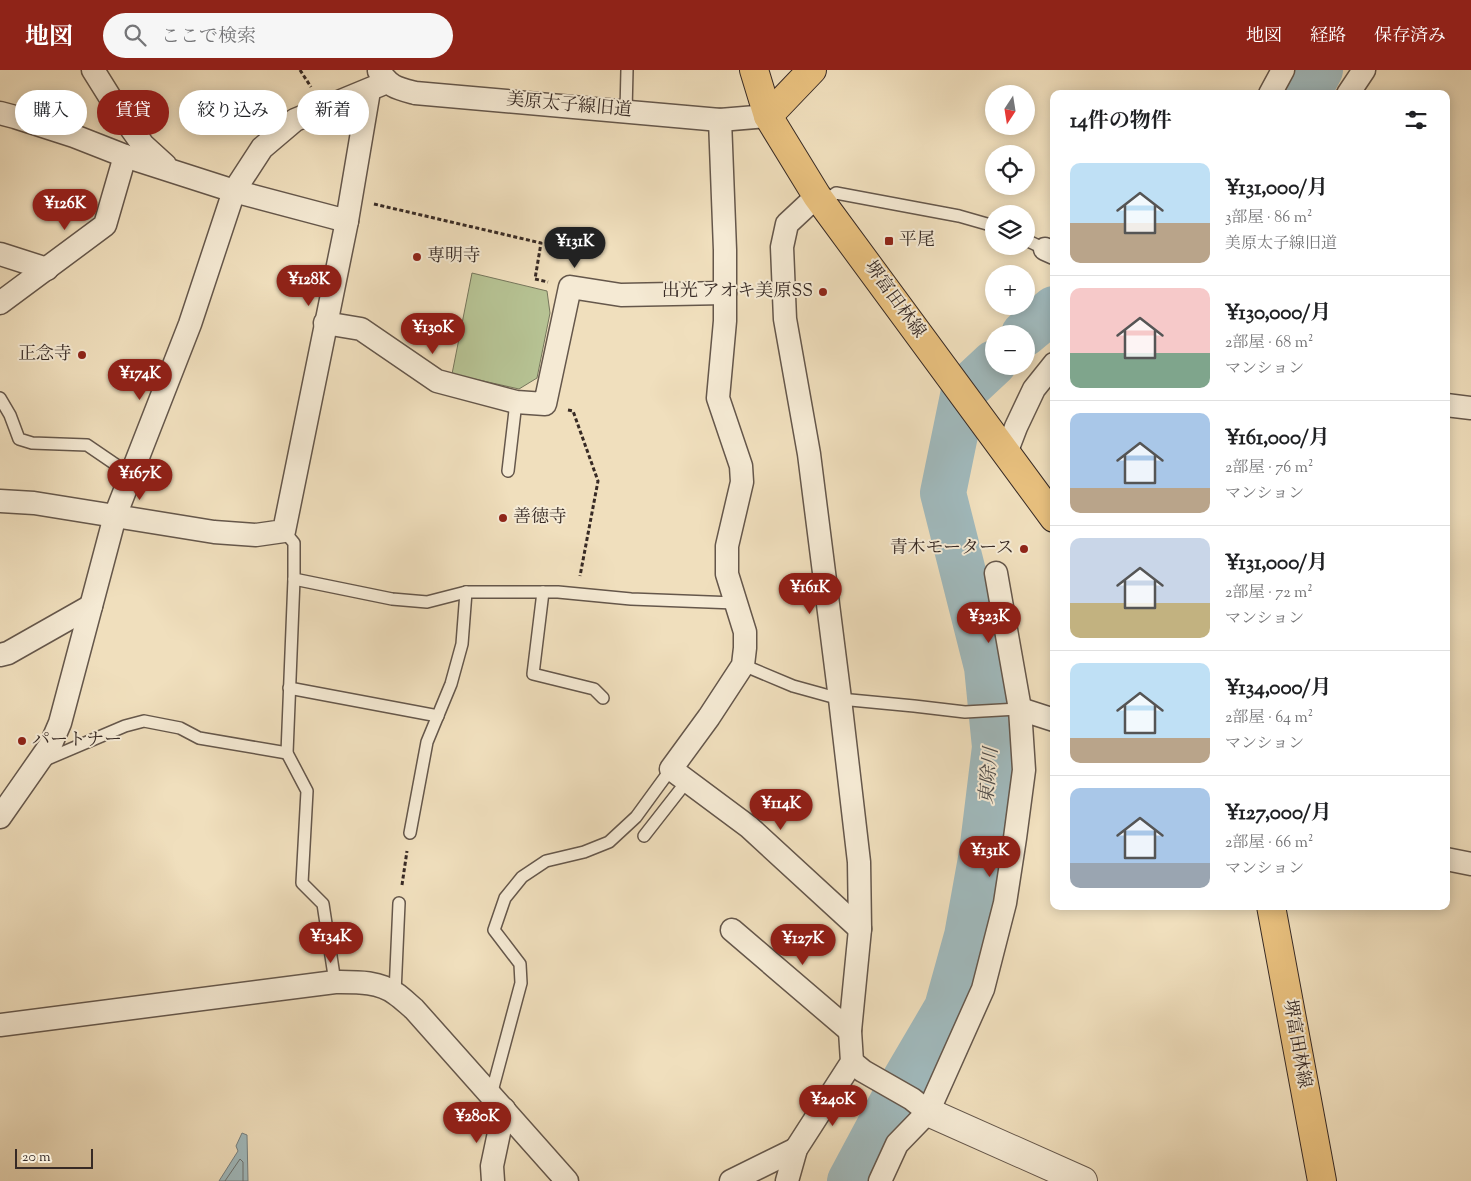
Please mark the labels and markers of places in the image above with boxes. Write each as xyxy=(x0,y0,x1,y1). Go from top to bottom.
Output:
pin: ¥126K xyxy=(30,189,100,231)
pin: ¥131K xyxy=(540,226,610,269)
place label: 平尾 xyxy=(899,228,935,254)
marker: 平尾 xyxy=(883,235,895,247)
place label: 専明寺 xyxy=(427,244,481,270)
marker: 専明寺 xyxy=(411,251,423,263)
pin: ¥128K xyxy=(274,264,344,307)
place label: 出光 アオキ美原SS xyxy=(662,279,813,305)
marker: 出光 アオキ美原SS xyxy=(817,286,829,298)
pin: ¥130K xyxy=(398,312,468,355)
place label: 正念寺 xyxy=(18,342,72,368)
marker: 正念寺 xyxy=(76,349,88,361)
pin: ¥174K xyxy=(105,358,175,401)
pin: ¥167K xyxy=(105,458,175,501)
place label: 善徳寺 xyxy=(513,505,567,531)
marker: 善徳寺 xyxy=(497,512,509,524)
place label: 青木モータース xyxy=(890,536,1014,562)
marker: 青木モータース xyxy=(1018,543,1030,555)
pin: ¥161K xyxy=(775,572,845,615)
pin: ¥323K xyxy=(954,602,1024,644)
place label: パートナー xyxy=(32,728,122,754)
marker: パートナー xyxy=(16,735,28,747)
pin: ¥114K xyxy=(746,788,816,831)
pin: ¥131K xyxy=(955,836,1025,878)
pin: ¥134K xyxy=(296,922,366,964)
pin: ¥127K xyxy=(768,924,838,966)
pin: ¥240K xyxy=(798,1084,868,1127)
pin: ¥280K xyxy=(442,1102,512,1144)

